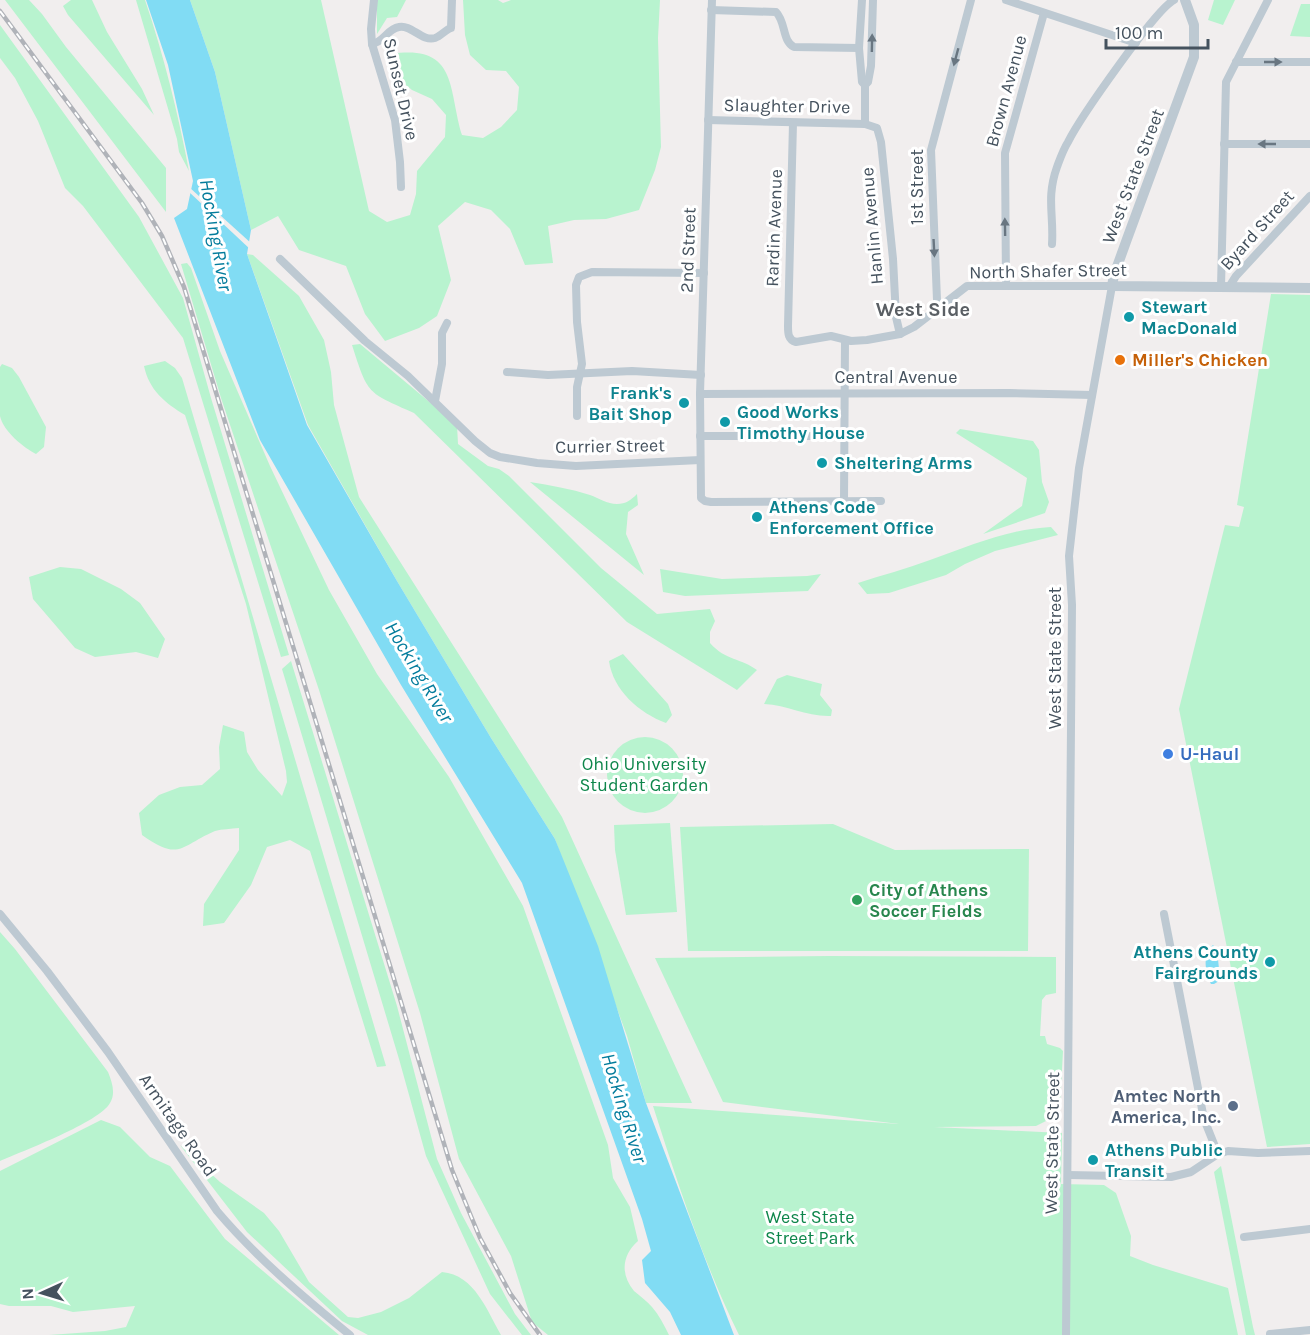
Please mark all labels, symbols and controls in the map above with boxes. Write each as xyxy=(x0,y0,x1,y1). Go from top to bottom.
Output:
scale bar xyxy=(1106,12,1208,50)
text: 100 m xyxy=(1115,22,1163,44)
street label: Brown Avenue xyxy=(980,33,1032,149)
one-way arrow xyxy=(867,34,877,53)
street label: Sunset Drive xyxy=(379,36,423,142)
one-way arrow xyxy=(950,47,960,66)
one-way arrow xyxy=(1263,57,1282,67)
street label: Slaughter Drive xyxy=(724,94,850,118)
street label: West State Street xyxy=(1097,105,1169,246)
one-way arrow xyxy=(1257,139,1276,149)
street label: 1st Street xyxy=(906,149,928,225)
street label: Hanlin Avenue xyxy=(856,166,888,286)
street label: Rardin Avenue xyxy=(761,169,787,287)
water label: Hocking River xyxy=(195,177,237,294)
street label: Byard Street xyxy=(1215,185,1299,275)
street label: 2nd Street xyxy=(676,207,700,293)
one-way arrow xyxy=(1000,218,1010,237)
one-way arrow xyxy=(930,239,939,258)
street label: North Shafer Street xyxy=(969,259,1127,283)
place label: Stewart MacDonald xyxy=(1141,296,1238,339)
district label: West Side xyxy=(876,298,970,321)
marker: Stewart MacDonald xyxy=(1122,310,1136,324)
place label: Miller's Chicken xyxy=(1132,349,1268,371)
marker: Miller's Chicken xyxy=(1113,353,1127,367)
street label: Central Avenue xyxy=(835,366,957,388)
place label: Frank's Bait Shop xyxy=(588,382,672,425)
marker: Frank's Bait Shop xyxy=(677,396,691,410)
place label: Good Works Timothy House xyxy=(737,401,865,444)
marker: Good Works Timothy House xyxy=(718,415,732,429)
street label: Currier Street xyxy=(555,434,665,458)
place label: Sheltering Arms xyxy=(834,452,972,474)
marker: Sheltering Arms xyxy=(815,456,829,470)
place label: Athens Code Enforcement Office xyxy=(769,496,934,539)
marker: Athens Code Enforcement Office xyxy=(750,510,764,524)
street label: West State Street xyxy=(1044,587,1066,729)
water label: Hocking River xyxy=(380,617,459,728)
place label: U-Haul xyxy=(1180,743,1239,765)
marker: U-Haul xyxy=(1161,747,1175,761)
park label: Ohio University Student Garden xyxy=(579,753,709,796)
place label: City of Athens Soccer Fields xyxy=(869,879,988,922)
marker: City of Athens Soccer Fields xyxy=(850,893,864,907)
place label: Athens County Fairgrounds xyxy=(1133,941,1258,984)
marker: Athens County Fairgrounds xyxy=(1263,955,1277,969)
water label: Hocking River xyxy=(596,1050,652,1167)
street label: Armitage Road xyxy=(134,1069,222,1181)
street label: West State Street xyxy=(1040,1071,1064,1214)
place label: Amtec North America, Inc. xyxy=(1111,1085,1221,1128)
marker: Amtec North America, Inc. xyxy=(1226,1099,1240,1113)
place label: Athens Public Transit xyxy=(1105,1139,1223,1182)
marker: Athens Public Transit xyxy=(1086,1153,1100,1167)
park label: West State Street Park xyxy=(765,1206,855,1249)
north arrow xyxy=(12,1263,72,1323)
text: N xyxy=(18,1288,37,1300)

